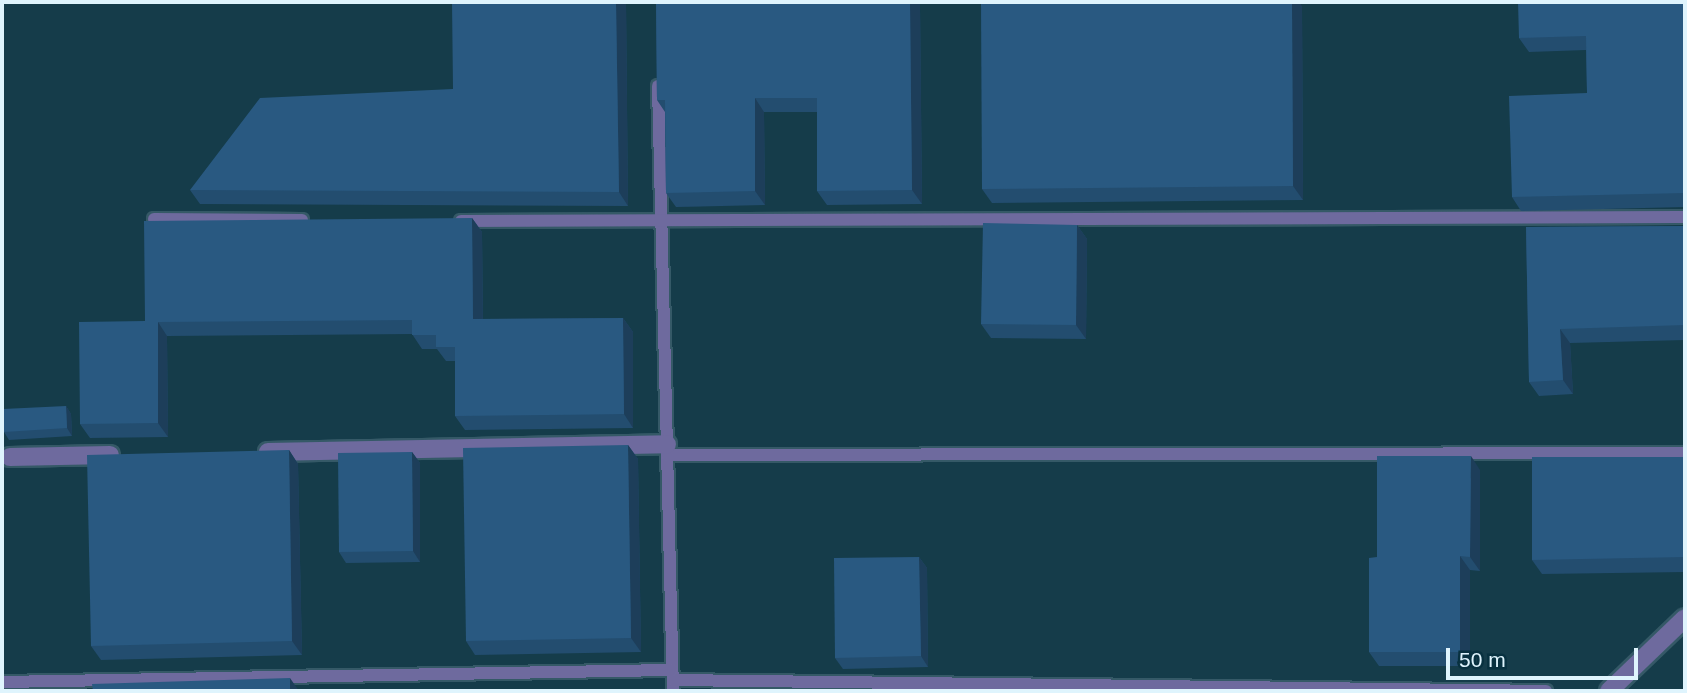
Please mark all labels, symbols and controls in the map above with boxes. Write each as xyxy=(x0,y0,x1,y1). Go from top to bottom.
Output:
scale bar xyxy=(1449,634,1642,678)
text: 50 m xyxy=(1459,648,1506,671)

